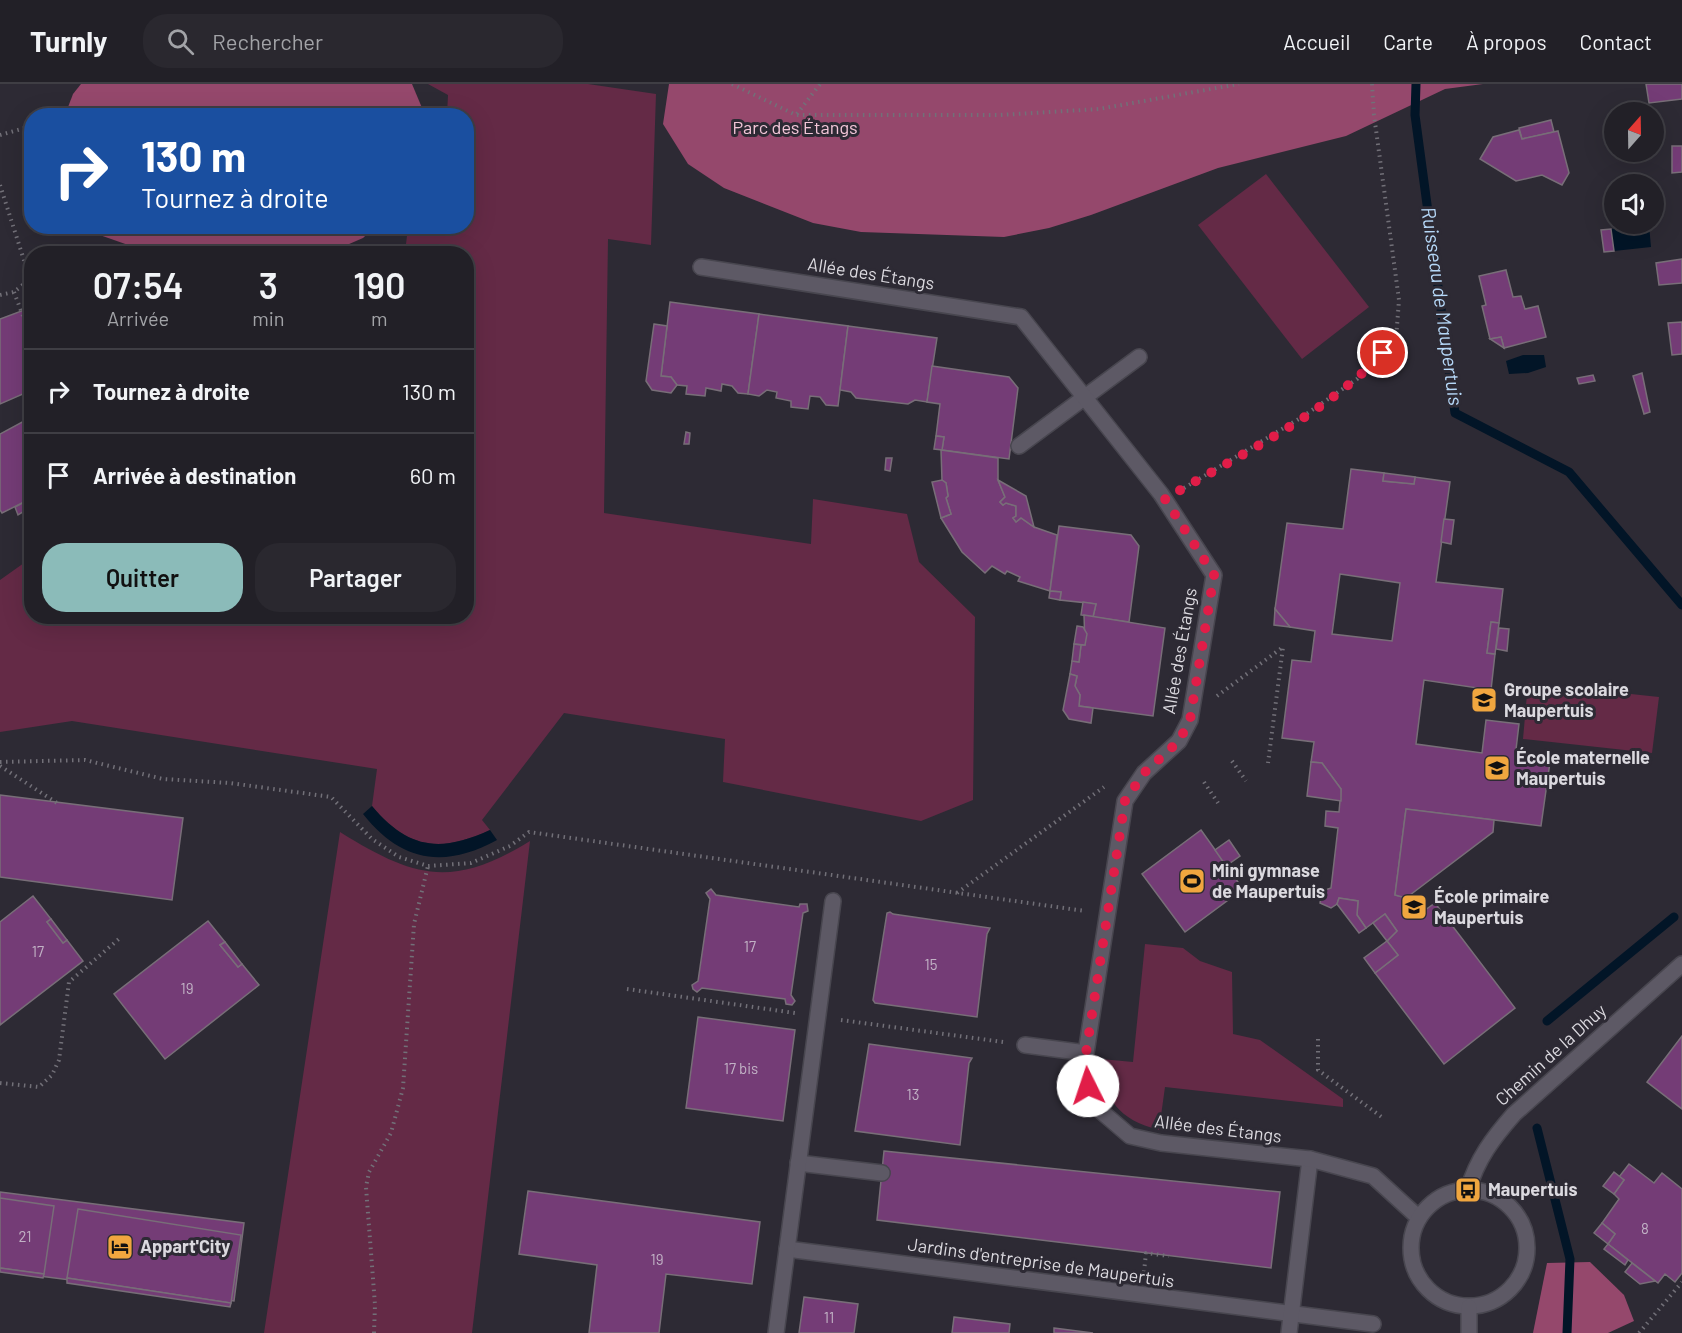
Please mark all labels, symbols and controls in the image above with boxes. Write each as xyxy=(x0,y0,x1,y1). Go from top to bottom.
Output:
search box xyxy=(143,14,563,68)
text: Turnly xyxy=(30,24,107,58)
icon: search xyxy=(164,25,197,58)
text: Rechercher xyxy=(212,28,323,54)
text: Accueil xyxy=(1283,29,1350,54)
text: Carte xyxy=(1383,29,1433,54)
text: À propos xyxy=(1466,29,1547,54)
text: Contact xyxy=(1580,29,1652,54)
north arrow xyxy=(1604,102,1664,162)
map controls xyxy=(1604,102,1664,234)
park label: Parc des Étangs xyxy=(732,116,858,138)
text: 130 m xyxy=(141,130,246,180)
icon: right xyxy=(42,132,120,210)
button: sound xyxy=(1604,174,1664,234)
text: Tournez à droite xyxy=(141,181,329,213)
water label: Ruisseau de Maupertuis xyxy=(1417,205,1469,407)
street label: Allée des Étangs xyxy=(806,252,936,294)
text: 07:54 xyxy=(93,263,184,306)
text: 3 xyxy=(259,263,278,306)
text: 190 xyxy=(353,263,405,306)
text: Arrivée xyxy=(107,306,169,330)
text: min xyxy=(252,306,285,330)
text: m xyxy=(371,306,388,330)
pin xyxy=(1357,327,1408,378)
icon: arrive xyxy=(1366,336,1399,369)
icon: right xyxy=(42,375,75,408)
text: Tournez à droite xyxy=(93,378,250,404)
text: 130 m xyxy=(402,378,456,404)
icon: arrive xyxy=(42,459,75,492)
text: Arrivée à destination xyxy=(93,462,296,488)
text: 60 m xyxy=(410,462,456,488)
button: Quitter xyxy=(42,543,243,612)
button: Partager xyxy=(255,543,456,612)
street label: Allée des Étangs xyxy=(1157,586,1201,716)
place label: Groupe scolaire Maupertuis xyxy=(1504,678,1629,721)
school or university icon: Groupe scolaire Maupertuis xyxy=(1469,685,1499,715)
place label: École maternelle Maupertuis xyxy=(1516,746,1650,789)
school or university icon: École maternelle Maupertuis xyxy=(1482,753,1512,783)
place label: Mini gymnase de Maupertuis xyxy=(1212,859,1325,902)
sports icon: Mini gymnase de Maupertuis xyxy=(1177,866,1207,896)
place label: École primaire Maupertuis xyxy=(1434,885,1549,928)
school or university icon: École primaire Maupertuis xyxy=(1399,892,1429,922)
house number: 17 xyxy=(744,937,756,955)
house number: 17 xyxy=(32,942,44,960)
house number: 15 xyxy=(925,955,937,973)
house number: 19 xyxy=(180,979,194,997)
street label: Chemin de la Dhuy xyxy=(1490,999,1610,1110)
position arrow xyxy=(1056,1054,1120,1118)
house number: 17 bis xyxy=(724,1059,758,1077)
house number: 13 xyxy=(907,1085,919,1103)
street label: Allée des Étangs xyxy=(1153,1109,1283,1147)
bus stop icon: Maupertuis xyxy=(1453,1175,1483,1205)
place label: Maupertuis xyxy=(1488,1178,1577,1200)
house number: 8 xyxy=(1641,1219,1649,1237)
house number: 21 xyxy=(18,1227,32,1245)
hotel icon: Appart'City xyxy=(105,1232,135,1262)
street label: Jardins d'entreprise de Maupertuis xyxy=(906,1232,1176,1292)
place label: Appart'City xyxy=(140,1235,230,1257)
house number: 19 xyxy=(650,1250,664,1268)
house number: 11 xyxy=(824,1308,834,1326)

